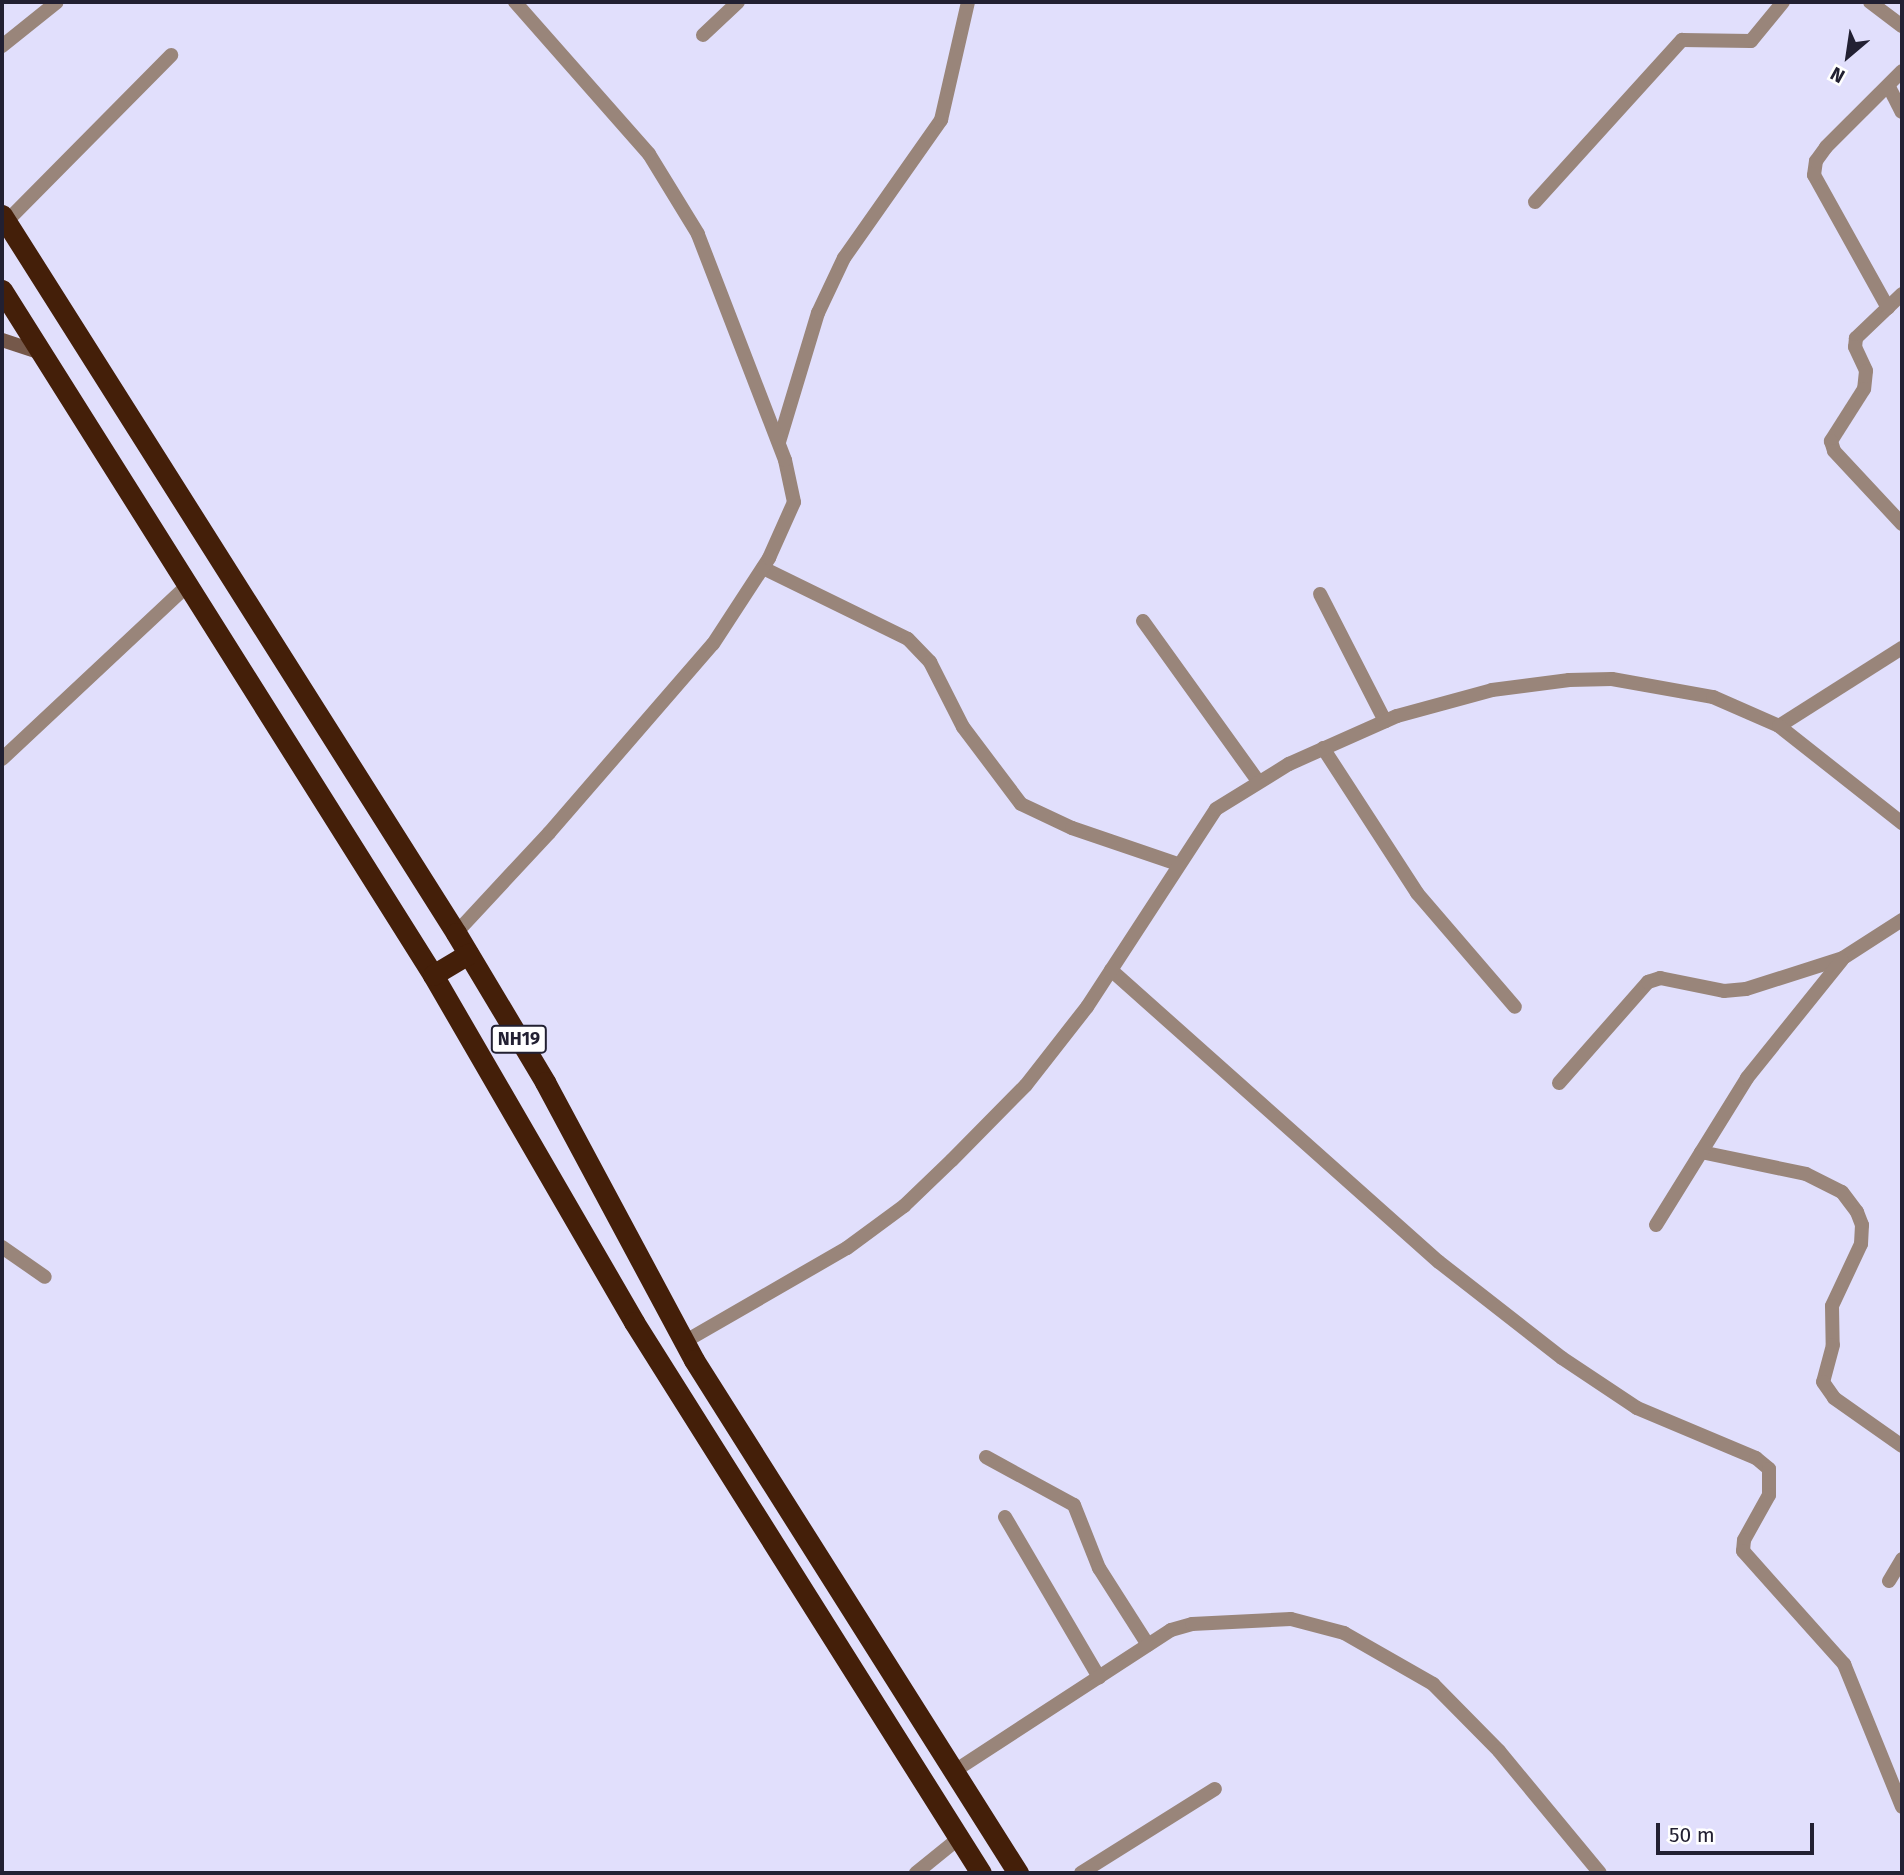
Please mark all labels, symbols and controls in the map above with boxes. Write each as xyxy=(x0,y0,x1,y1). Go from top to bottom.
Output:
north arrow xyxy=(1813,21,1883,91)
text: N xyxy=(1826,62,1849,88)
road number: NH19 xyxy=(489,1024,549,1054)
scale bar xyxy=(1659,1808,1816,1852)
text: 50 m xyxy=(1669,1822,1715,1848)

